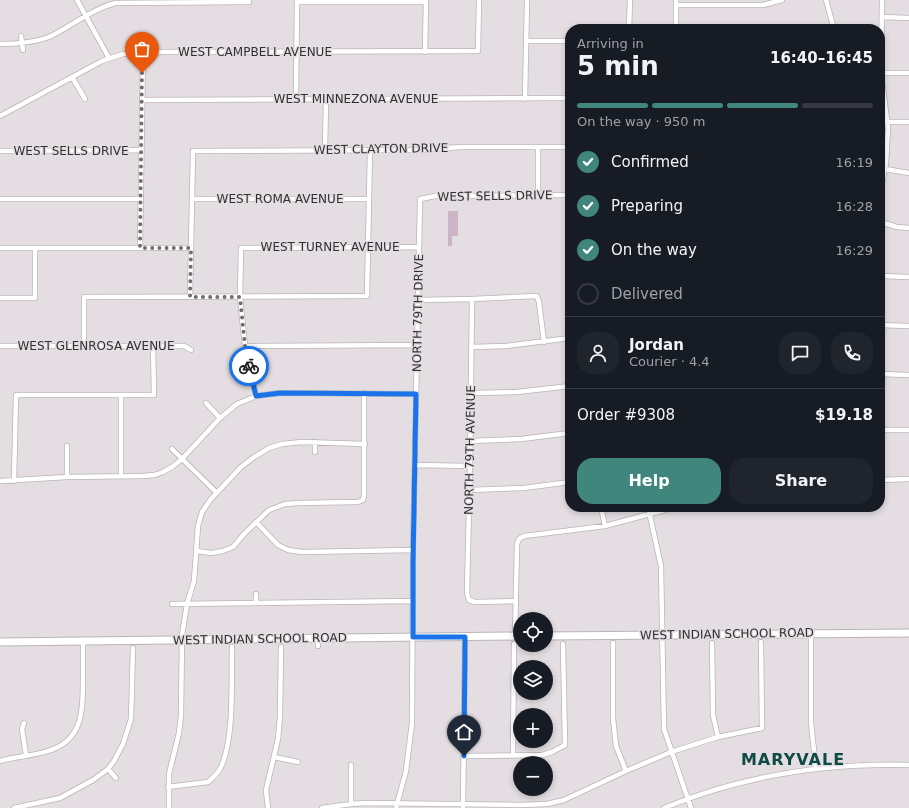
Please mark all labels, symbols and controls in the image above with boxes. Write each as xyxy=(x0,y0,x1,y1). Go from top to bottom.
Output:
pin xyxy=(125,32,159,73)
text: Arriving in xyxy=(577,36,644,51)
icon: bag xyxy=(131,38,153,60)
street label: WEST CAMPBELL AVENUE xyxy=(178,45,332,59)
text: 16:40–16:45 xyxy=(770,49,873,67)
text: 5 min xyxy=(577,51,659,81)
street label: WEST MINNEZONA AVENUE xyxy=(274,92,438,106)
text: On the way · 950 m xyxy=(577,114,705,129)
street label: WEST CLAYTON DRIVE xyxy=(314,141,448,157)
street label: WEST SELLS DRIVE xyxy=(13,144,129,158)
icon: check xyxy=(577,151,599,173)
text: Confirmed xyxy=(611,153,689,171)
text: 16:19 xyxy=(836,155,873,170)
street label: WEST SELLS DRIVE xyxy=(437,188,553,204)
street label: WEST ROMA AVENUE xyxy=(217,192,343,206)
icon: check xyxy=(577,195,599,217)
text: Preparing xyxy=(611,197,683,215)
text: 16:28 xyxy=(836,199,873,214)
icon: check xyxy=(577,239,599,261)
street label: WEST TURNEY AVENUE xyxy=(261,240,399,254)
text: On the way xyxy=(611,241,697,259)
text: 16:29 xyxy=(836,243,873,258)
street label: NORTH 79TH DRIVE xyxy=(410,254,426,372)
text: Delivered xyxy=(611,285,683,303)
button: person xyxy=(577,332,619,374)
button: chat xyxy=(779,332,821,374)
button: phone xyxy=(831,332,873,374)
text: Jordan xyxy=(629,336,684,354)
street label: WEST GLENROSA AVENUE xyxy=(18,339,174,353)
courier xyxy=(229,346,269,386)
text: Courier · 4.4 xyxy=(629,354,710,369)
icon: bike xyxy=(238,355,260,377)
street label: NORTH 79TH AVENUE xyxy=(462,385,478,515)
text: Order #9308 xyxy=(577,406,675,424)
text: $19.18 xyxy=(815,406,873,424)
button: Help xyxy=(577,458,721,504)
button: Share xyxy=(729,458,873,504)
map controls xyxy=(513,612,553,796)
button: locate xyxy=(513,612,553,652)
street label: WEST INDIAN SCHOOL ROAD xyxy=(640,625,814,643)
street label: WEST INDIAN SCHOOL ROAD xyxy=(173,630,347,648)
button: layers xyxy=(513,660,553,700)
button: + xyxy=(513,708,553,748)
pin xyxy=(447,715,481,756)
icon: home xyxy=(453,721,475,743)
district label: MARYVALE xyxy=(741,750,845,769)
button: − xyxy=(513,756,553,796)

